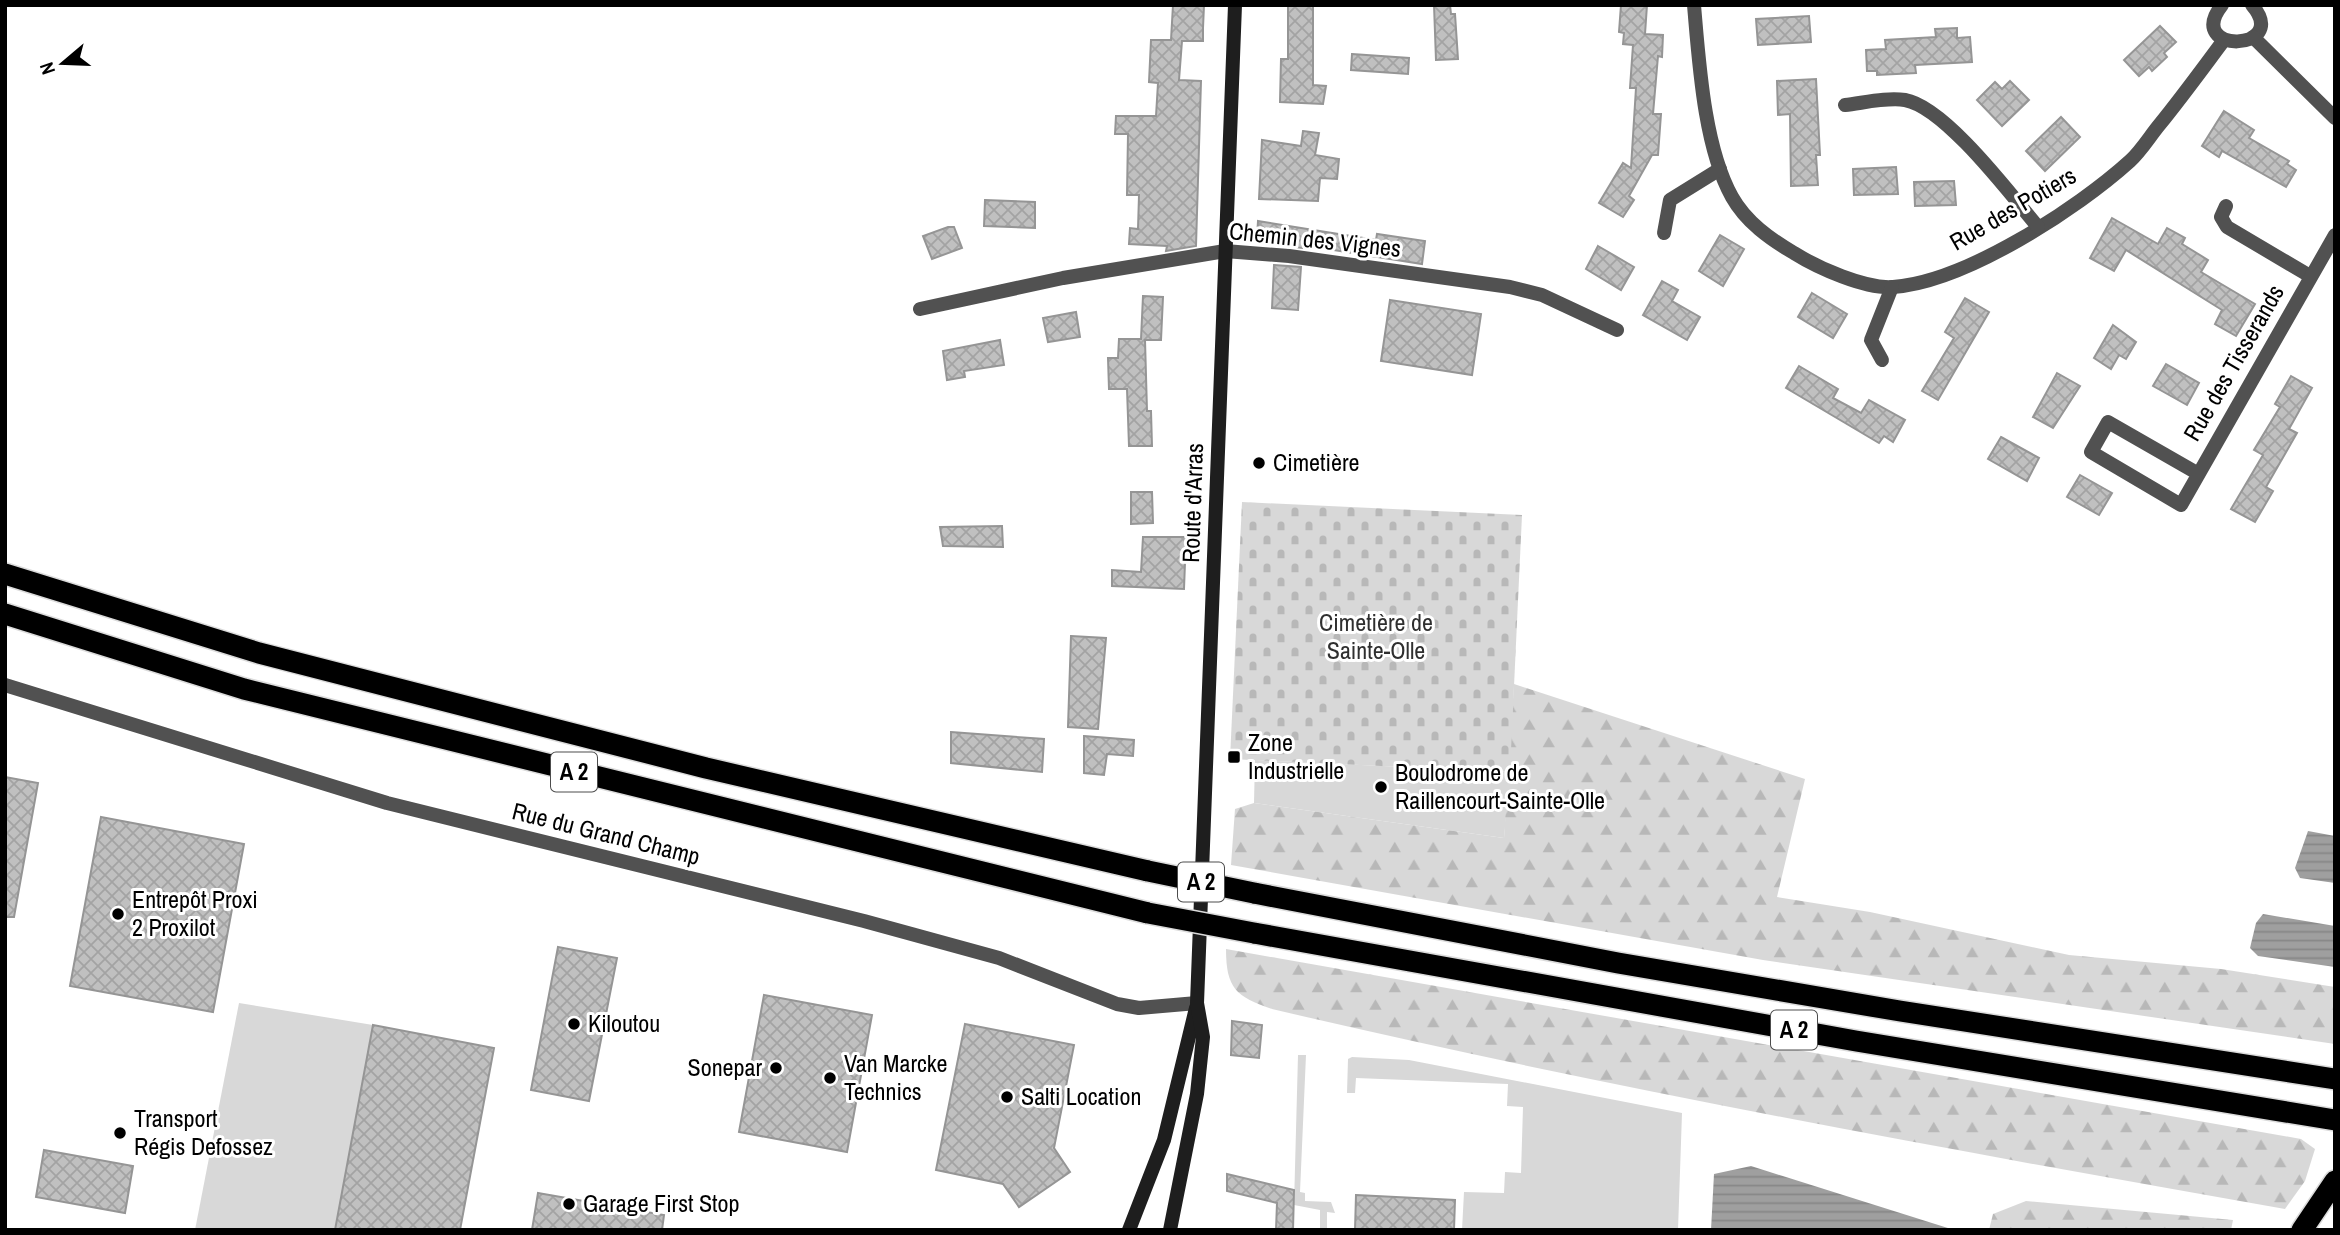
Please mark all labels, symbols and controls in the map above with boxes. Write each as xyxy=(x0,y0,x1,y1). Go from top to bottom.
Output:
north arrow xyxy=(28,28,98,98)
text: N xyxy=(33,59,61,78)
street label: Rue des Potiers xyxy=(1943,159,2082,257)
street label: Chemin des Vignes xyxy=(1228,214,1403,264)
street label: Rue des Tisserands xyxy=(2175,279,2291,446)
street label: Route d'Arras xyxy=(1174,443,1210,563)
place label: Cimetière xyxy=(1273,446,1359,478)
marker: Cimetière xyxy=(1251,455,1267,471)
park label: Cimetière de Sainte-Olle xyxy=(1319,606,1433,666)
place label: Zone Industrielle xyxy=(1248,726,1344,786)
marker: Zone Industrielle xyxy=(1226,749,1242,765)
road number: A 2 xyxy=(551,752,597,792)
place label: Boulodrome de Raillencourt-Sainte-Olle xyxy=(1395,756,1605,816)
marker: Boulodrome de Raillencourt-Sainte-Olle xyxy=(1373,779,1389,795)
street label: Rue du Grand Champ xyxy=(509,794,704,872)
road number: A 2 xyxy=(1178,862,1224,902)
place label: Entrepôt Proxi 2 Proxilot xyxy=(132,883,258,943)
marker: Entrepôt Proxi 2 Proxilot xyxy=(110,906,126,922)
place label: Kiloutou xyxy=(588,1007,660,1039)
road number: A 2 xyxy=(1771,1010,1817,1050)
marker: Kiloutou xyxy=(566,1016,582,1032)
place label: Van Marcke Technics xyxy=(844,1047,948,1107)
place label: Sonepar xyxy=(688,1051,762,1083)
marker: Sonepar xyxy=(768,1060,784,1076)
marker: Van Marcke Technics xyxy=(822,1070,838,1086)
place label: Salti Location xyxy=(1021,1080,1141,1112)
marker: Salti Location xyxy=(999,1089,1015,1105)
place label: Transport Régis Defossez xyxy=(134,1102,273,1162)
marker: Transport Régis Defossez xyxy=(112,1125,128,1141)
place label: Garage First Stop xyxy=(583,1187,739,1219)
marker: Garage First Stop xyxy=(561,1196,577,1212)

